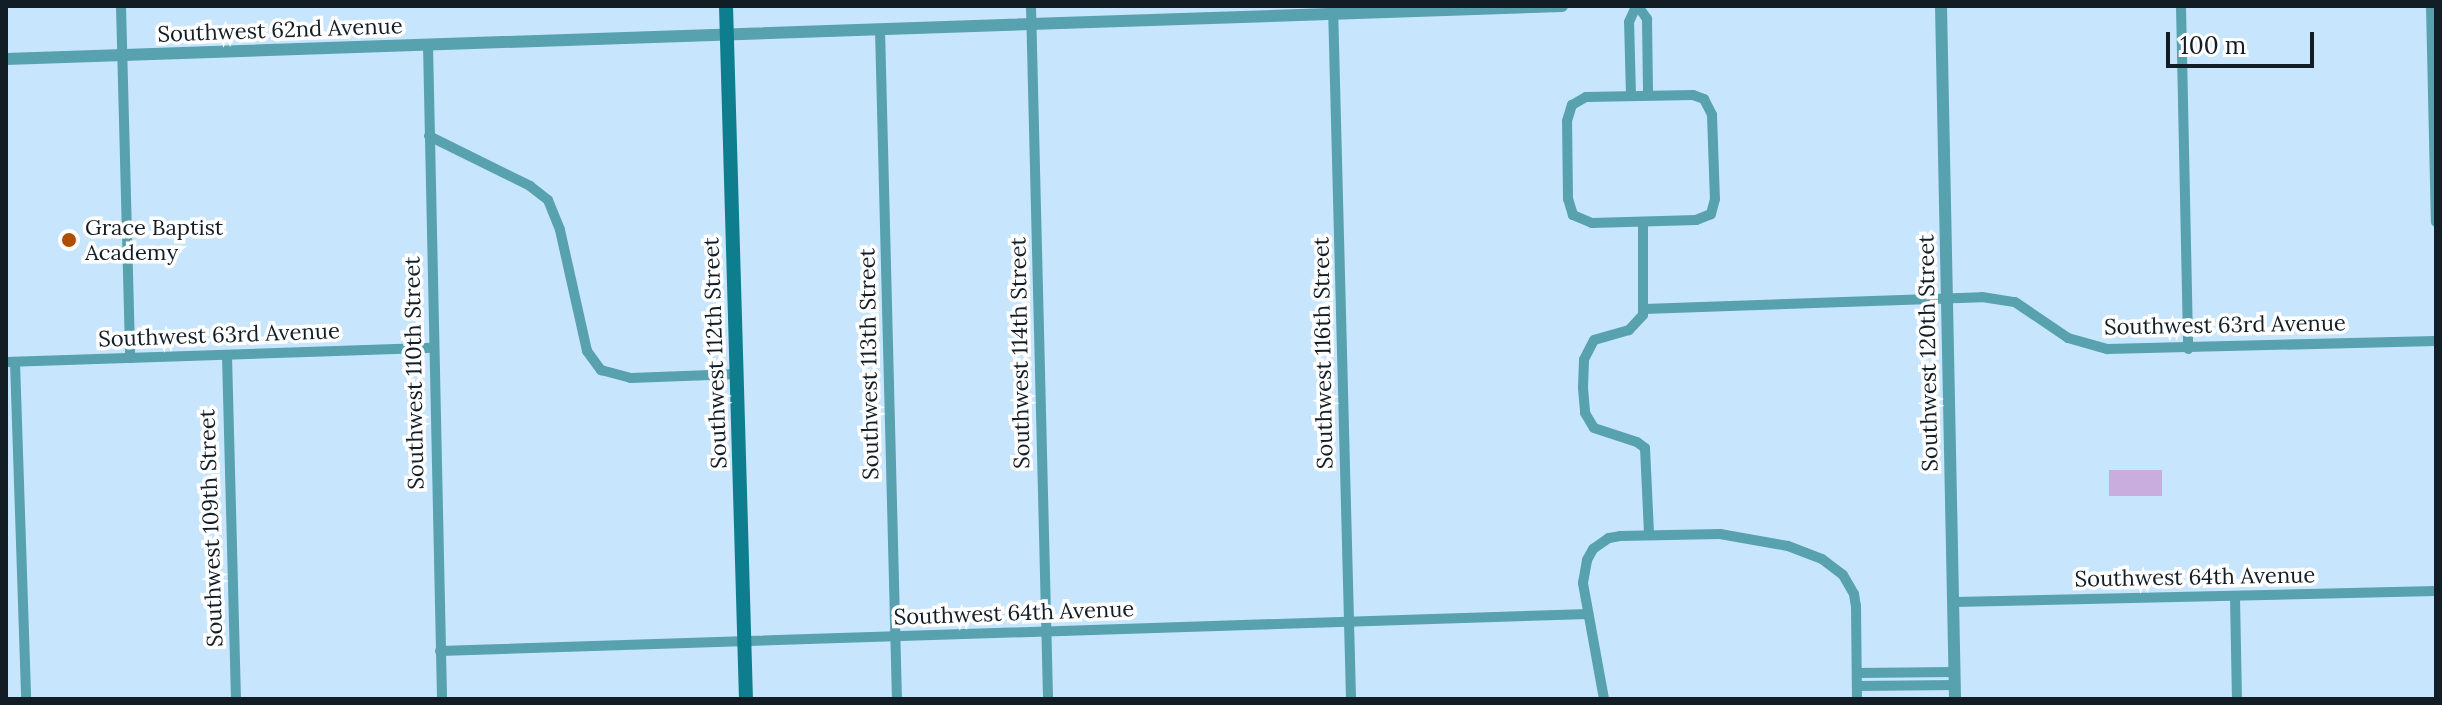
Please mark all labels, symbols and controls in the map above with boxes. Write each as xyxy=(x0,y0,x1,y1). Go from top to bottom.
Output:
street label: Southwest 62nd Avenue xyxy=(157,13,403,47)
scale bar xyxy=(2170,16,2318,66)
text: 100 m xyxy=(2180,30,2246,61)
place label: Grace Baptist Academy xyxy=(85,214,223,266)
marker: Grace Baptist Academy xyxy=(60,231,78,249)
street label: Southwest 120th Street xyxy=(1913,234,1943,472)
street label: Southwest 112th Street xyxy=(698,237,732,469)
street label: Southwest 114th Street xyxy=(1005,237,1035,469)
street label: Southwest 116th Street xyxy=(1308,237,1338,469)
street label: Southwest 113th Street xyxy=(854,248,884,480)
street label: Southwest 110th Street xyxy=(399,256,429,490)
street label: Southwest 63rd Avenue xyxy=(2104,310,2346,340)
street label: Southwest 63rd Avenue xyxy=(98,318,340,352)
street label: Southwest 109th Street xyxy=(194,409,228,647)
street label: Southwest 64th Avenue xyxy=(2074,562,2316,592)
street label: Southwest 64th Avenue xyxy=(893,596,1135,630)

